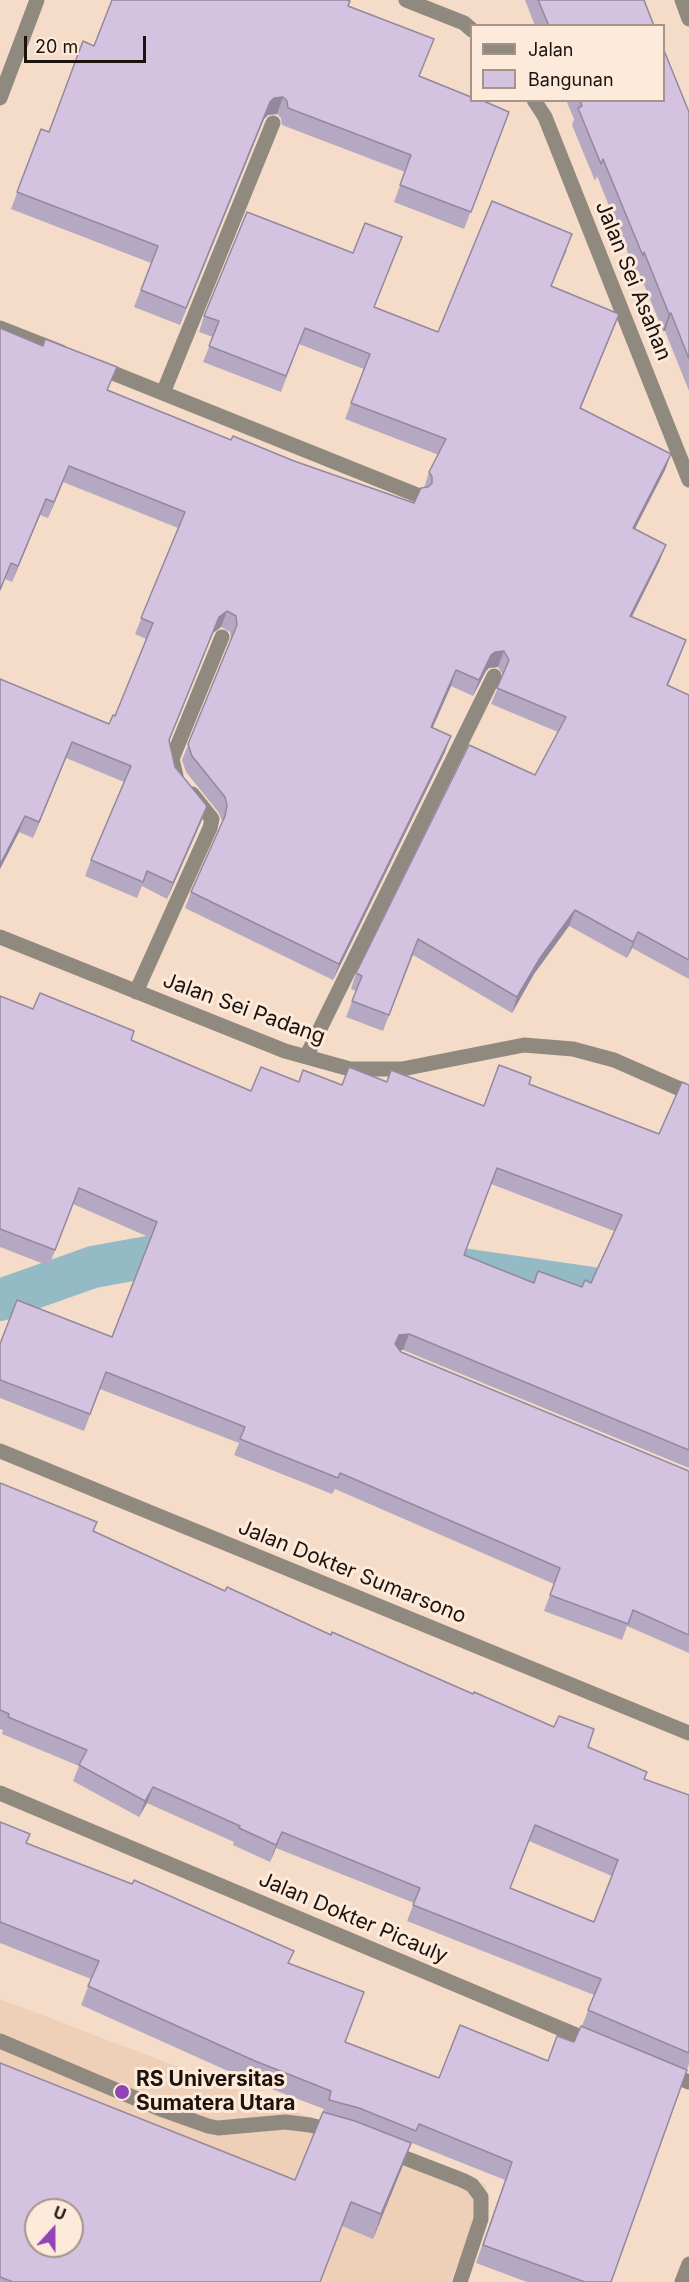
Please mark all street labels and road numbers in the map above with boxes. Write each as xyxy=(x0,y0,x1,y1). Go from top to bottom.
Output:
street label: Jalan Sei Asahan xyxy=(590,198,676,364)
street label: Jalan Sei Padang xyxy=(159,968,329,1050)
street label: Jalan Dokter Sumarsono xyxy=(234,1515,470,1629)
street label: Jalan Dokter Picauly xyxy=(255,1867,451,1969)

